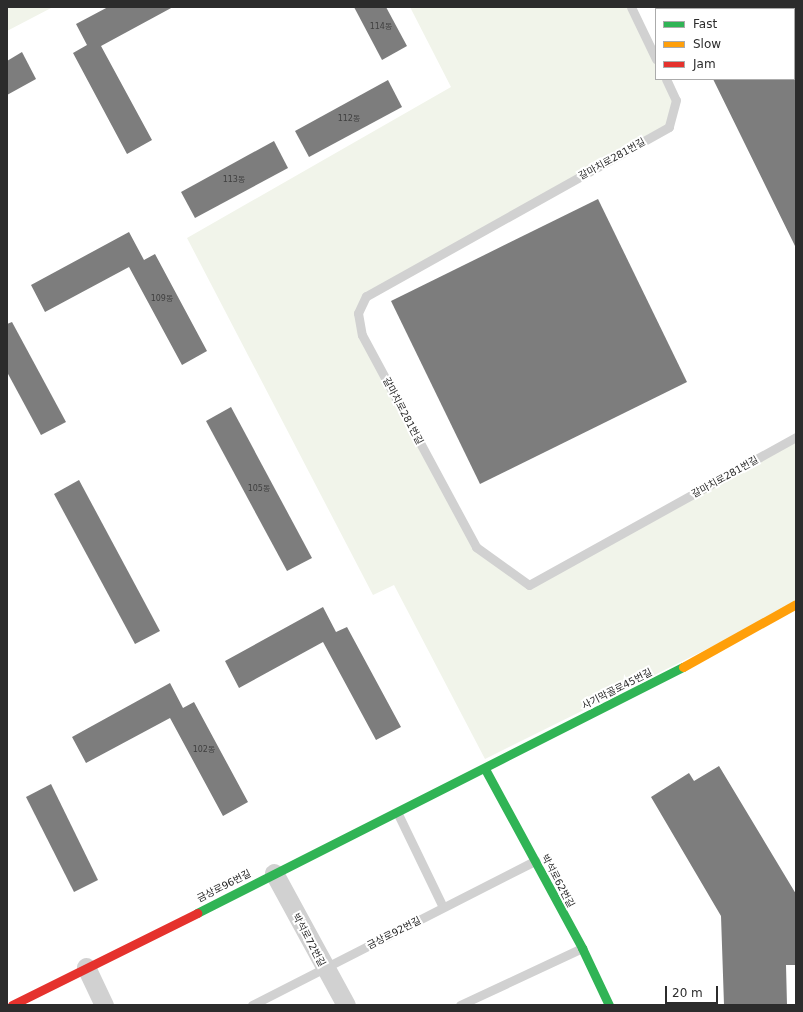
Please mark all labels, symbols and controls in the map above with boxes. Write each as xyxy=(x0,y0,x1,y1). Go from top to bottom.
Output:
legend xyxy=(655,8,795,80)
text: Fast xyxy=(693,17,717,31)
house number: 114동 xyxy=(370,22,392,32)
text: Slow xyxy=(693,37,721,51)
text: Jam xyxy=(693,57,716,71)
house number: 112동 xyxy=(338,114,360,124)
street label: 갈마치로281번길 xyxy=(577,136,647,182)
house number: 113동 xyxy=(223,175,245,185)
house number: 109동 xyxy=(151,294,173,304)
street label: 갈마치로281번길 xyxy=(380,375,426,447)
street label: 갈마치로281번길 xyxy=(690,454,760,500)
house number: 105동 xyxy=(248,484,270,494)
street label: 사기막골로45번길 xyxy=(580,666,654,712)
house number: 102동 xyxy=(193,745,215,755)
street label: 박석로62번길 xyxy=(539,852,577,910)
street label: 금상로96번길 xyxy=(195,867,253,905)
street label: 박석로72번길 xyxy=(290,911,328,969)
street label: 금상로92번길 xyxy=(365,914,423,952)
scale bar xyxy=(667,978,720,1004)
text: 20 m xyxy=(672,986,703,1000)

